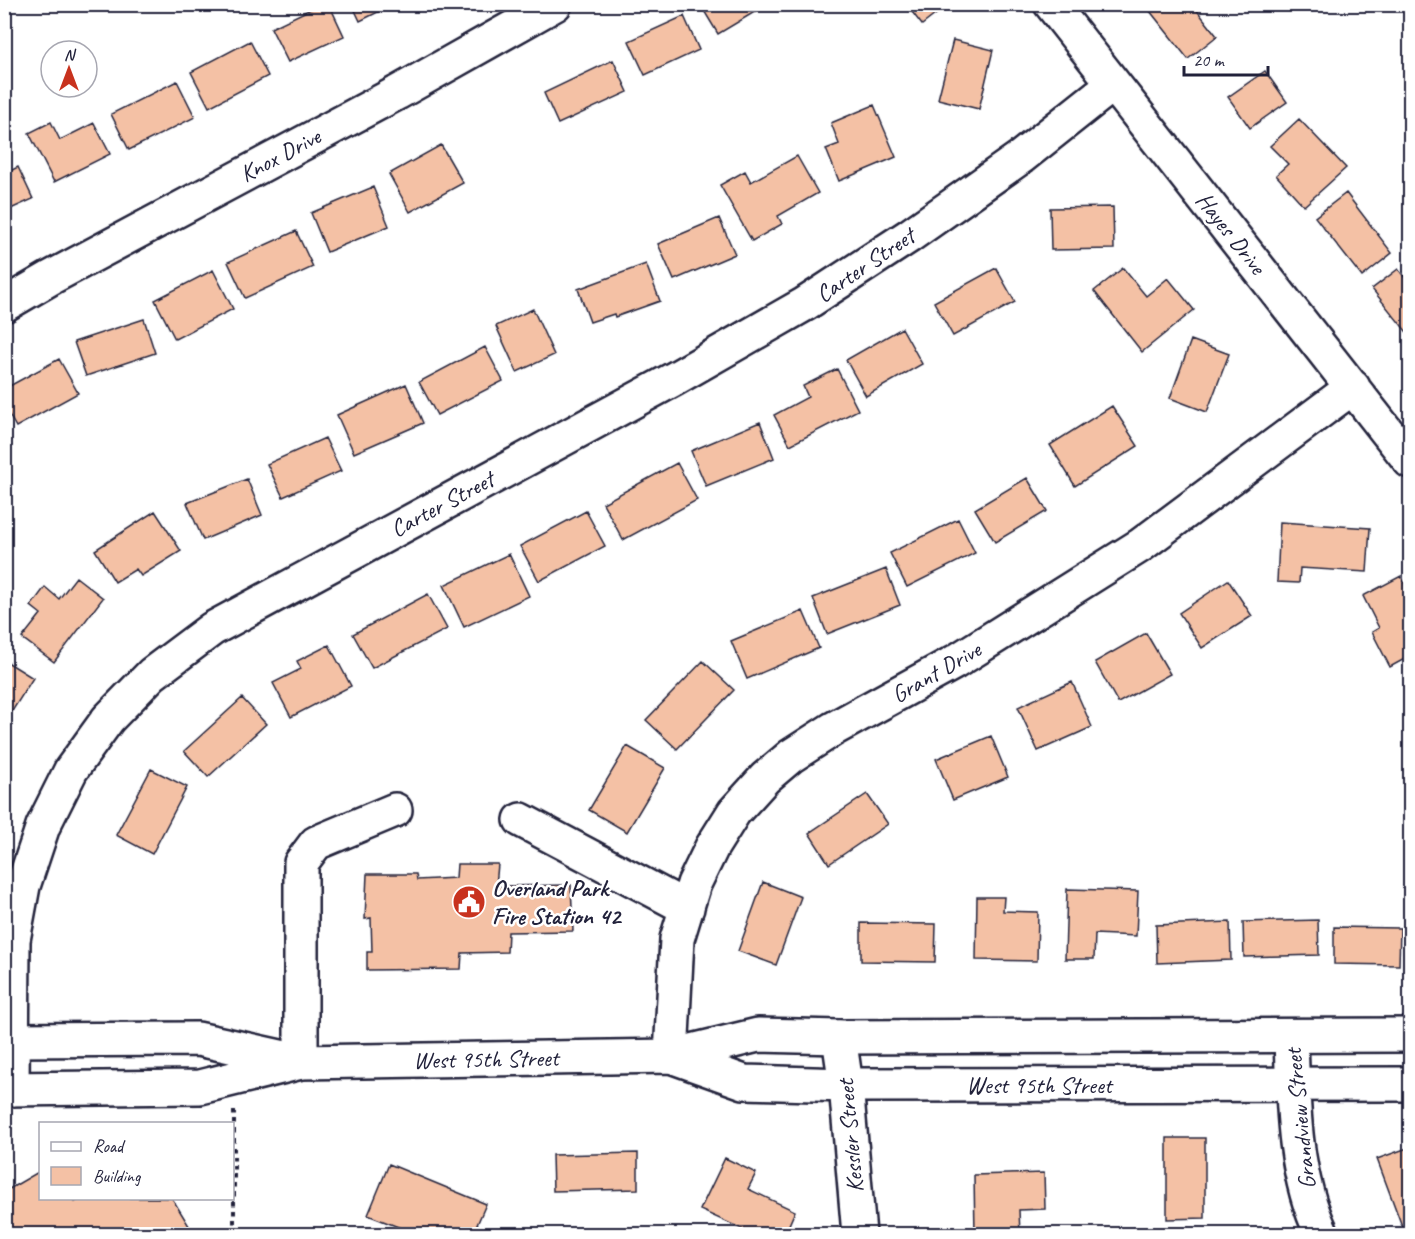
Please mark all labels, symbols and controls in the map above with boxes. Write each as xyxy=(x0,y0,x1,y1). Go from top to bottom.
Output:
north arrow xyxy=(39,39,99,99)
scale bar xyxy=(1184,39,1268,77)
text: N xyxy=(64,45,77,65)
text: 20 m xyxy=(1193,49,1226,71)
street label: Knox Drive xyxy=(235,120,327,189)
street label: Hayes Drive xyxy=(1190,186,1274,282)
street label: Carter Street xyxy=(810,219,923,309)
street label: Carter Street xyxy=(385,463,502,544)
street label: Grant Drive xyxy=(886,633,988,709)
place label: Overland Park Fire Station 42 xyxy=(492,873,622,931)
public building icon: Overland Park Fire Station 42 xyxy=(451,884,487,920)
street label: West 95th Street xyxy=(413,1043,561,1075)
street label: Grandview Street xyxy=(1277,1045,1322,1191)
street label: West 95th Street xyxy=(966,1070,1114,1100)
street label: Kessler Street xyxy=(830,1076,870,1194)
legend xyxy=(39,1122,234,1200)
text: Road xyxy=(93,1135,126,1157)
text: Building xyxy=(93,1165,142,1187)

